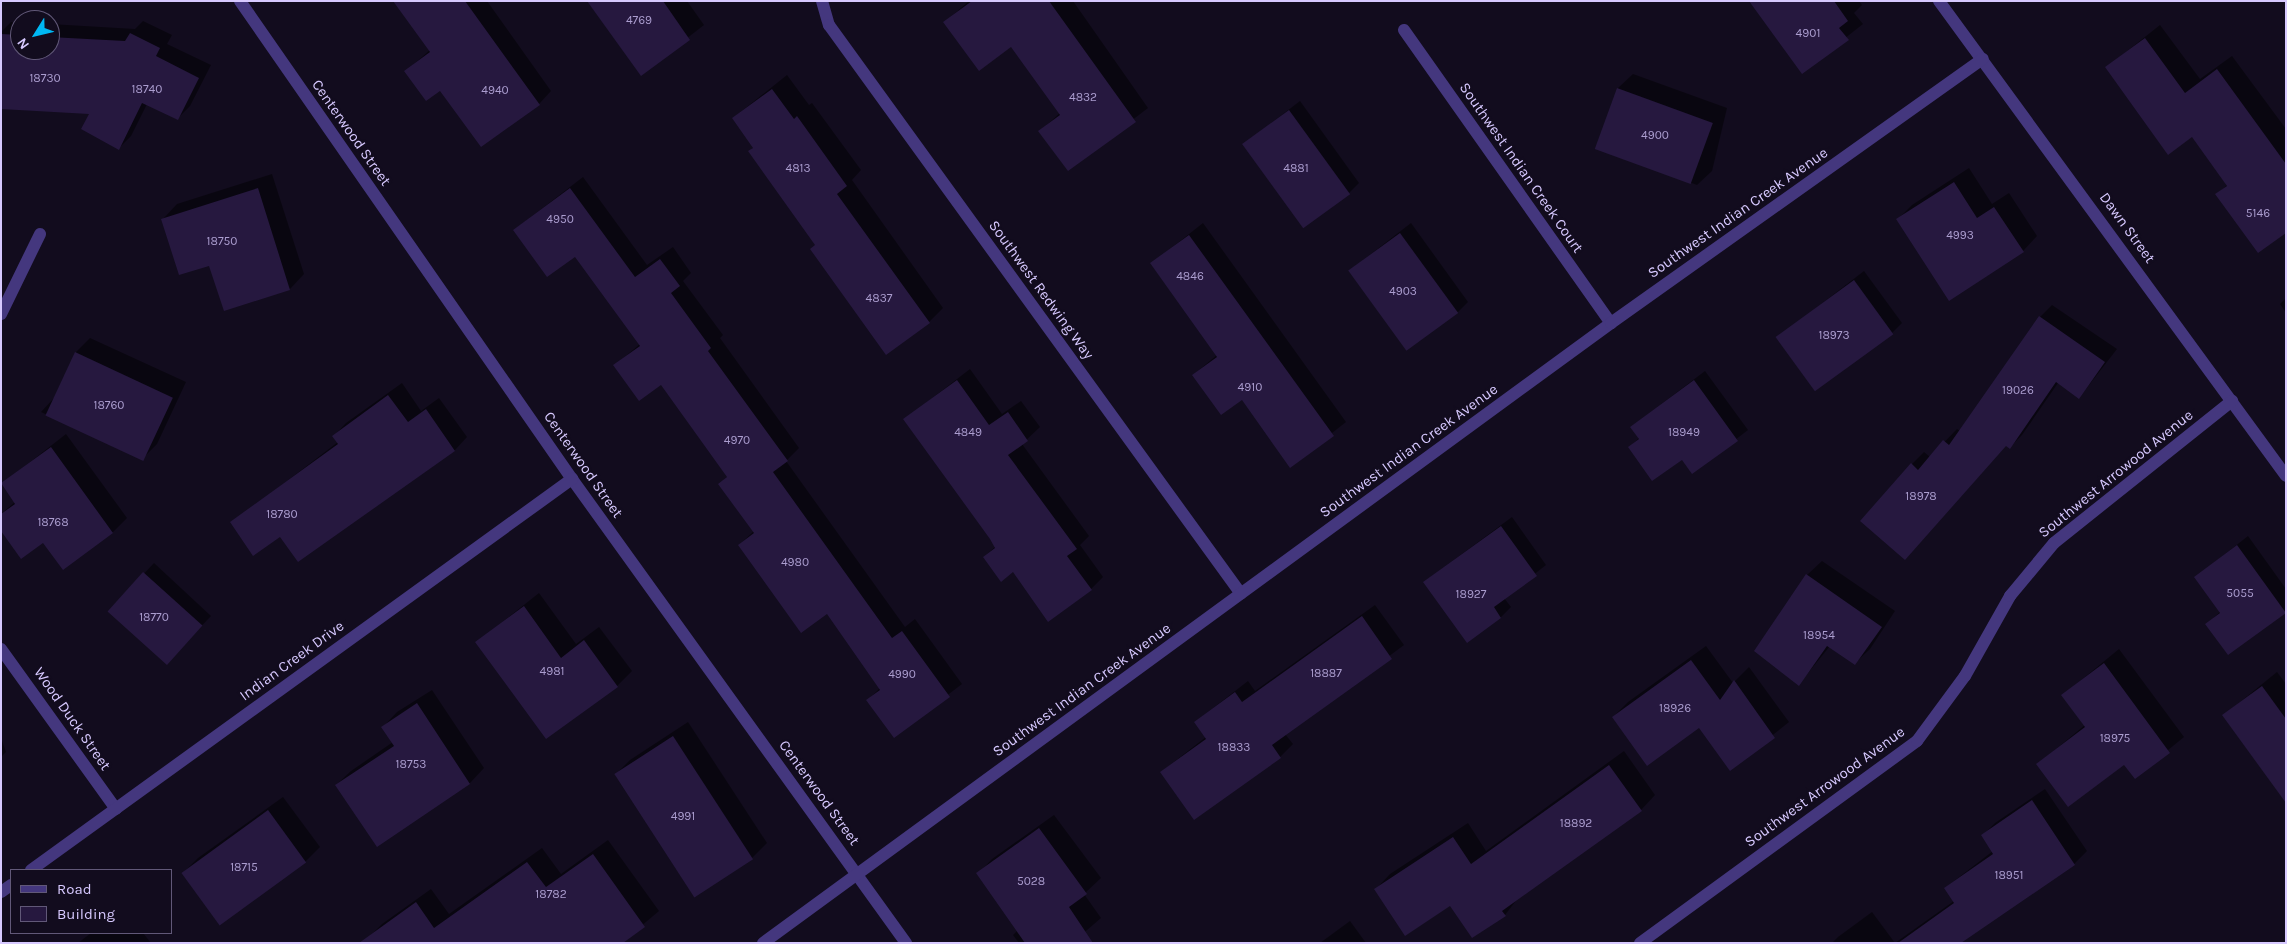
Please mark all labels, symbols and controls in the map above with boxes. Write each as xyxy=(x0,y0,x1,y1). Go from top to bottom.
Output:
north arrow xyxy=(10,10,60,60)
house number: 4769 xyxy=(626,14,652,28)
house number: 4901 xyxy=(1796,27,1820,41)
text: N xyxy=(13,34,33,53)
house number: 18730 xyxy=(29,72,61,86)
street label: Centerwood Street xyxy=(308,76,394,190)
street label: Southwest Indian Creek Court xyxy=(1455,79,1587,257)
house number: 18740 xyxy=(132,83,162,97)
house number: 4940 xyxy=(481,84,509,98)
house number: 4832 xyxy=(1069,91,1097,105)
house number: 4900 xyxy=(1641,129,1669,143)
street label: Southwest Indian Creek Avenue xyxy=(1645,144,1831,282)
house number: 4813 xyxy=(785,162,811,176)
house number: 4881 xyxy=(1283,162,1309,176)
street label: Dawn Street xyxy=(2095,189,2159,267)
house number: 5146 xyxy=(2246,207,2270,221)
house number: 4950 xyxy=(546,213,574,227)
street label: Southwest Redwing Way xyxy=(985,217,1097,363)
house number: 4993 xyxy=(1946,229,1974,243)
house number: 18750 xyxy=(207,235,237,249)
house number: 4846 xyxy=(1176,270,1204,284)
house number: 4903 xyxy=(1389,285,1417,299)
house number: 4837 xyxy=(866,292,892,306)
house number: 18973 xyxy=(1818,329,1850,343)
street label: Southwest Indian Creek Avenue xyxy=(1317,380,1501,522)
house number: 4910 xyxy=(1238,381,1262,395)
house number: 19026 xyxy=(2002,384,2034,398)
house number: 18760 xyxy=(94,399,124,413)
street label: Southwest Arrowood Avenue xyxy=(2035,406,2197,542)
street label: Centerwood Street xyxy=(540,408,626,522)
house number: 4849 xyxy=(954,426,982,440)
house number: 18949 xyxy=(1668,426,1700,440)
house number: 4970 xyxy=(724,434,750,448)
house number: 18978 xyxy=(1905,490,1937,504)
house number: 18780 xyxy=(266,508,298,522)
house number: 18768 xyxy=(37,516,69,530)
house number: 4980 xyxy=(781,556,809,570)
house number: 5055 xyxy=(2226,587,2254,601)
house number: 18927 xyxy=(1456,588,1486,602)
house number: 18770 xyxy=(139,611,169,625)
street label: Indian Creek Drive xyxy=(236,617,348,705)
street label: Southwest Indian Creek Avenue xyxy=(990,619,1174,761)
house number: 18954 xyxy=(1803,629,1835,643)
street label: Wood Duck Street xyxy=(30,664,114,774)
house number: 4981 xyxy=(539,665,565,679)
house number: 18887 xyxy=(1310,667,1342,681)
house number: 4990 xyxy=(888,668,916,682)
house number: 18926 xyxy=(1659,702,1691,716)
street label: Southwest Arrowood Avenue xyxy=(1741,723,1909,851)
house number: 18975 xyxy=(2100,732,2130,746)
street label: Centerwood Street xyxy=(775,737,863,849)
house number: 18833 xyxy=(1218,741,1250,755)
house number: 18753 xyxy=(396,758,426,772)
house number: 4991 xyxy=(671,810,695,824)
house number: 18892 xyxy=(1560,817,1592,831)
house number: 18715 xyxy=(230,861,258,875)
legend xyxy=(10,869,172,934)
house number: 18951 xyxy=(1994,869,2024,883)
house number: 5028 xyxy=(1017,875,1045,889)
text: Road xyxy=(57,880,92,898)
house number: 18782 xyxy=(535,888,567,902)
text: Building xyxy=(57,905,115,923)

